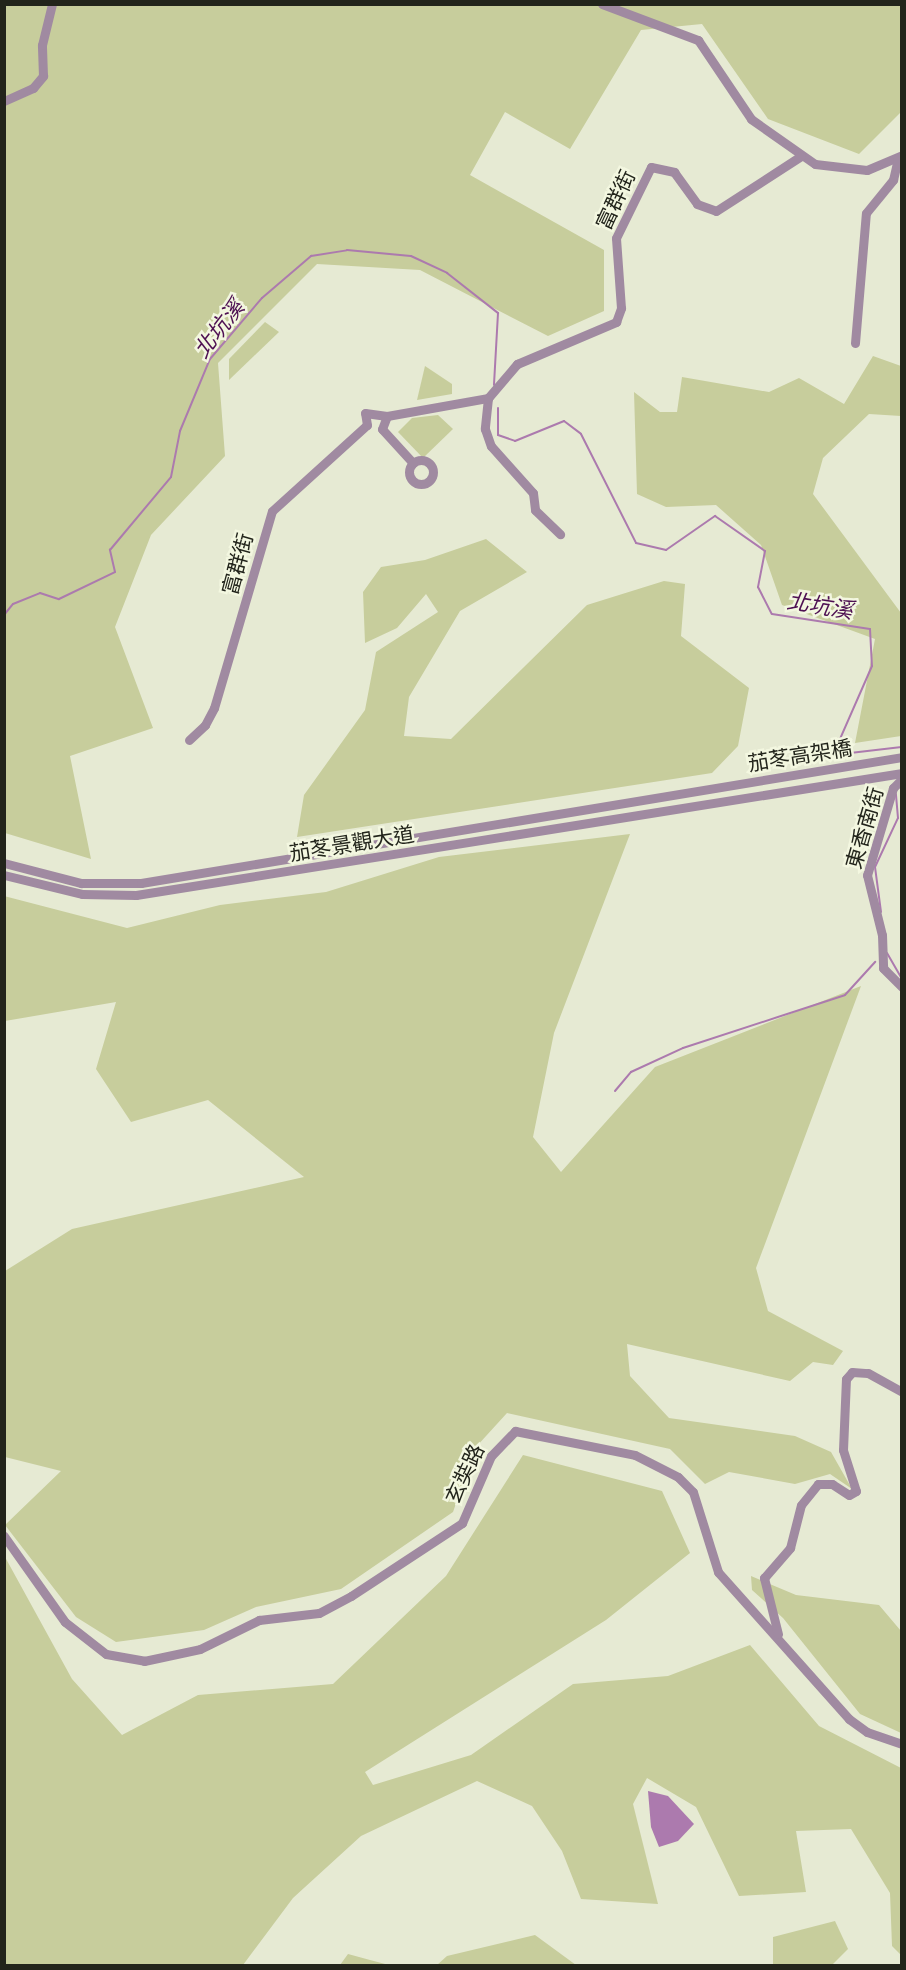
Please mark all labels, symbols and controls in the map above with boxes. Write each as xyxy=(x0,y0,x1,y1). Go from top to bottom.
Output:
street label: 富群街 xyxy=(591,166,641,234)
water label: 北坑溪 xyxy=(188,295,250,363)
street label: 富群街 xyxy=(218,530,258,598)
water label: 北坑溪 xyxy=(785,588,855,624)
street label: 茄苳高架橋 xyxy=(746,735,854,777)
street label: 東香南街 xyxy=(841,784,889,872)
street label: 茄苳景觀大道 xyxy=(288,822,416,866)
street label: 玄奘路 xyxy=(440,1440,490,1508)

